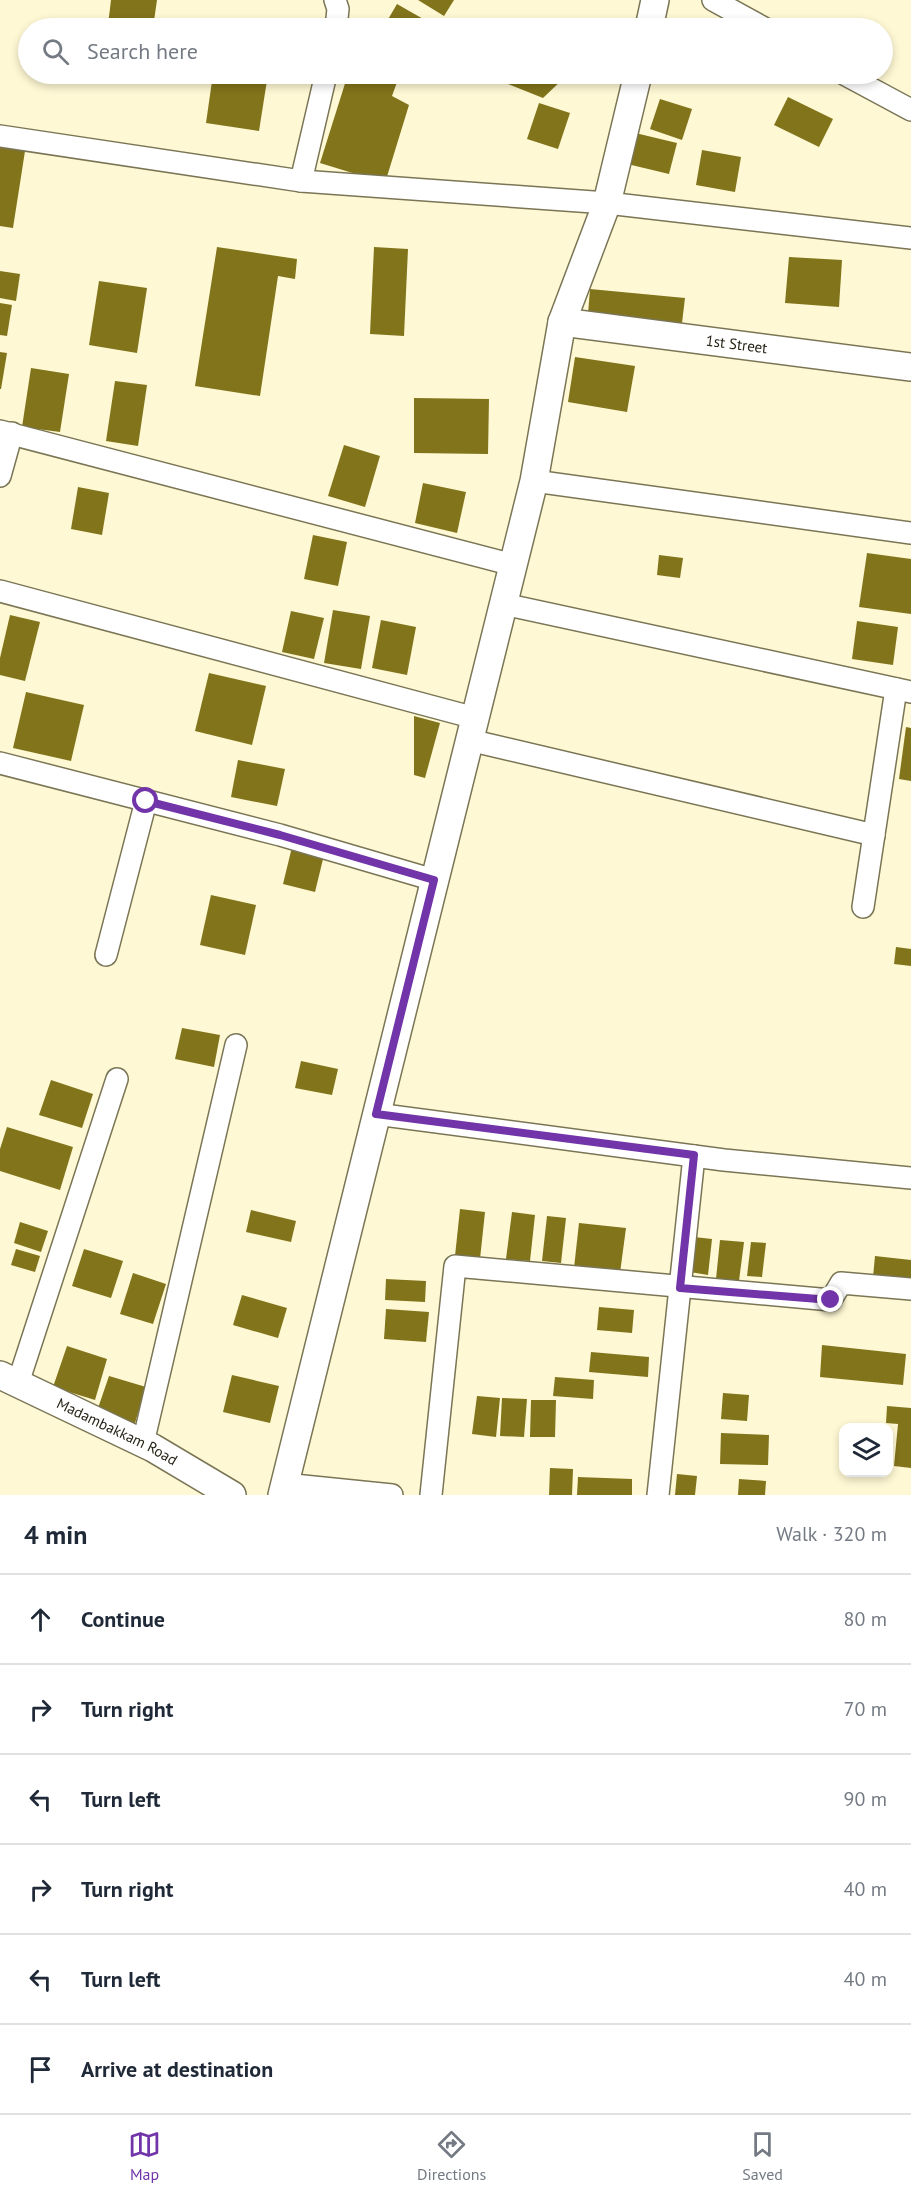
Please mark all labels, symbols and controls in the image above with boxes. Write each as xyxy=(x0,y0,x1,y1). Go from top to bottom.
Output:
search box xyxy=(18,18,893,84)
icon: search xyxy=(39,35,72,68)
text: Search here xyxy=(87,37,198,65)
street label: 1st Street xyxy=(705,331,769,357)
route start xyxy=(132,787,158,813)
route end xyxy=(817,1286,843,1312)
street label: Madambakkam Road xyxy=(54,1393,181,1469)
map controls xyxy=(839,1423,893,1477)
button: layers xyxy=(839,1423,893,1477)
text: 4 min xyxy=(24,1518,87,1551)
text: Walk · 320 m xyxy=(776,1521,887,1547)
icon: ahead xyxy=(24,1603,57,1636)
text: Continue xyxy=(81,1605,165,1633)
text: 80 m xyxy=(844,1606,887,1632)
icon: right xyxy=(24,1693,57,1726)
text: Turn right xyxy=(81,1695,173,1723)
text: 70 m xyxy=(844,1696,887,1722)
icon: left xyxy=(24,1783,57,1816)
text: Turn left xyxy=(81,1785,161,1813)
text: 90 m xyxy=(844,1786,887,1812)
icon: right xyxy=(24,1873,57,1906)
text: Turn right xyxy=(81,1875,173,1903)
text: 40 m xyxy=(844,1876,887,1902)
icon: left xyxy=(24,1963,57,1996)
text: Turn left xyxy=(81,1965,161,1993)
text: 40 m xyxy=(844,1966,887,1992)
icon: arrive xyxy=(24,2053,57,2086)
text: Arrive at destination xyxy=(81,2055,273,2083)
tab: Map xyxy=(128,2128,161,2184)
tab: Directions xyxy=(417,2128,486,2184)
tab: Saved xyxy=(742,2128,783,2184)

